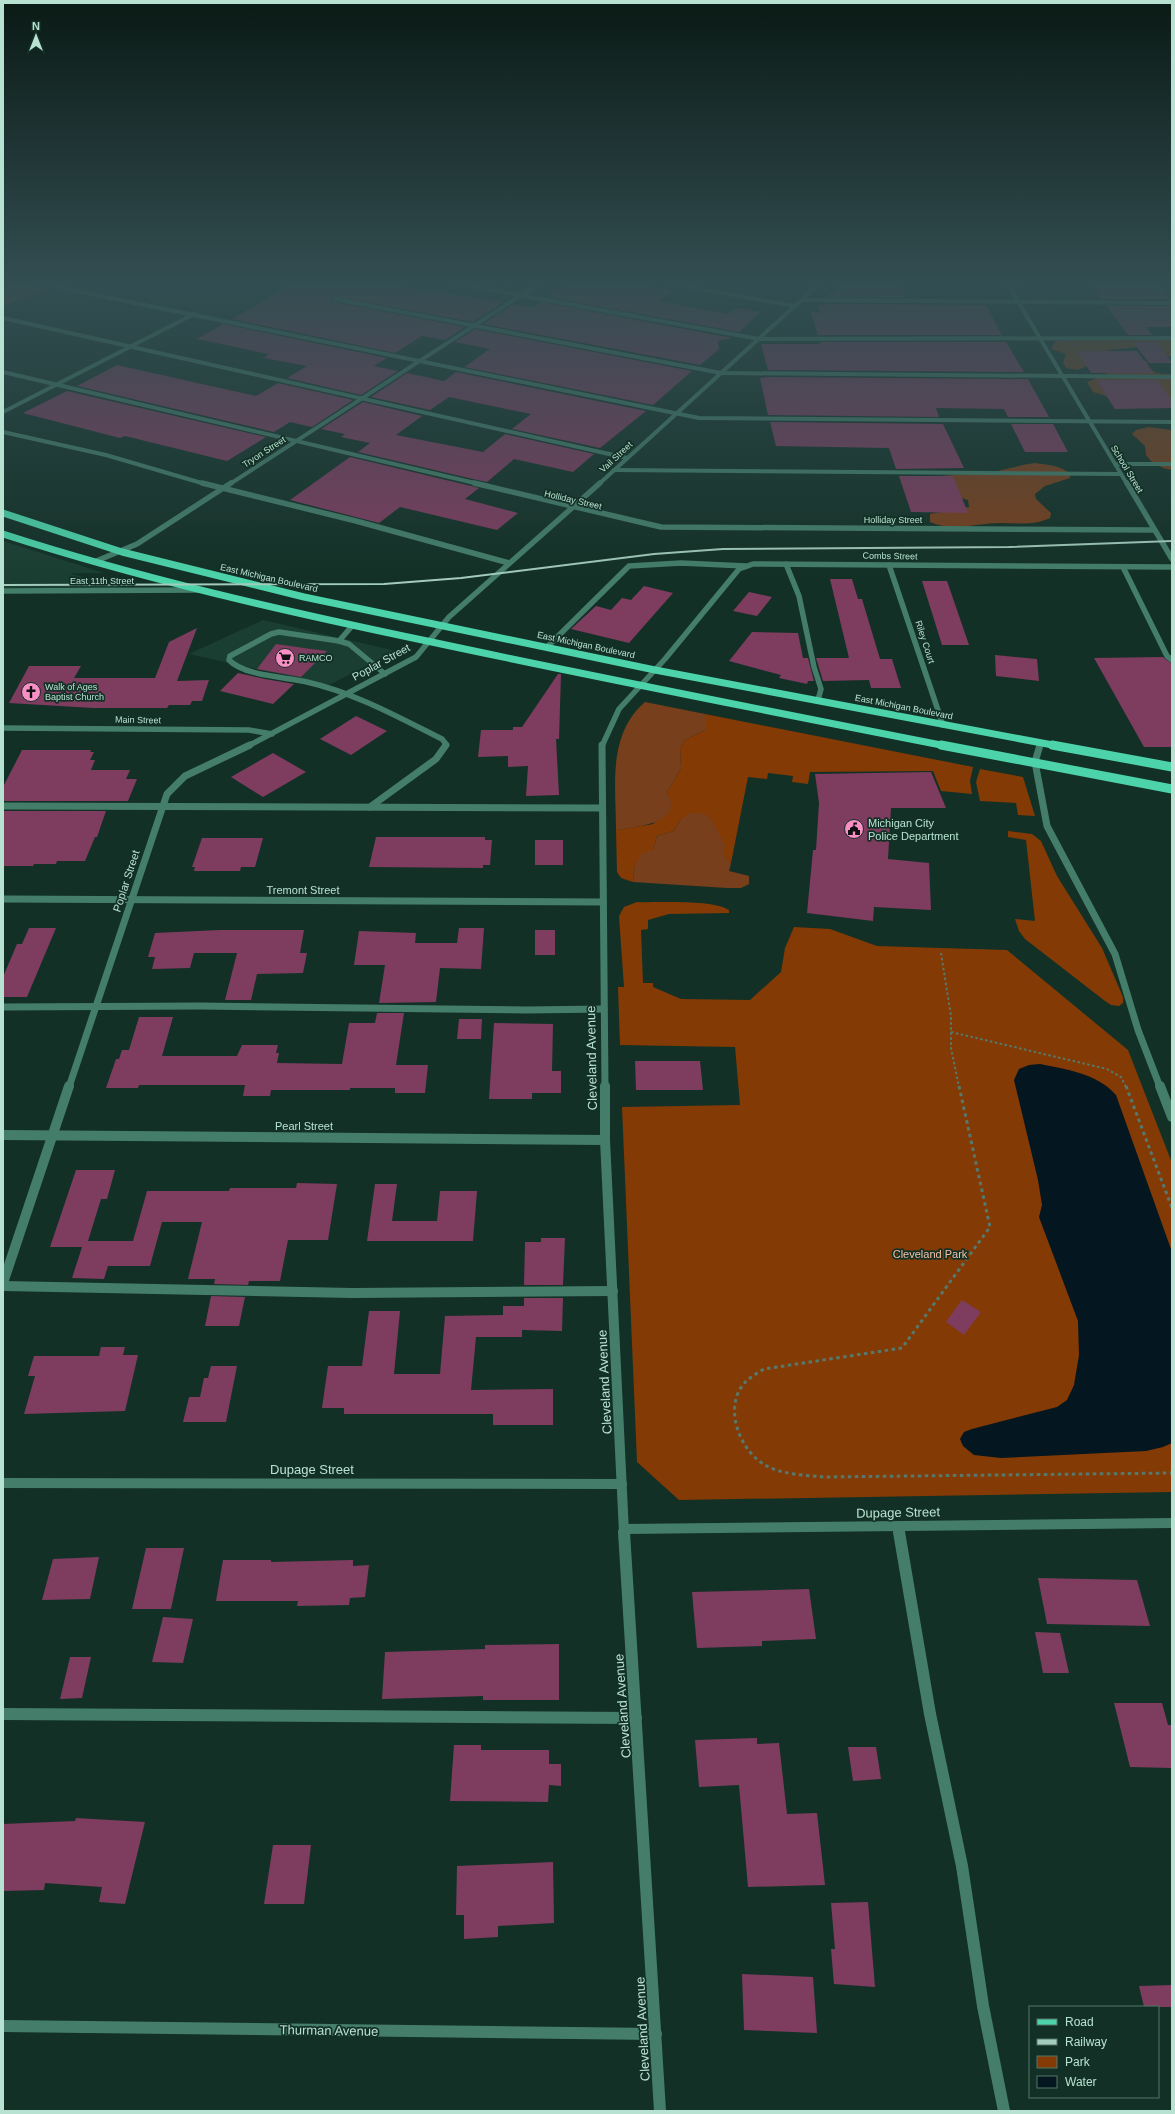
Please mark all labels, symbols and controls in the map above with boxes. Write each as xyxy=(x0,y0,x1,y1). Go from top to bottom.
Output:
north arrow xyxy=(16,16,56,56)
text: N xyxy=(32,20,40,32)
street label: Tryon Street xyxy=(241,434,288,470)
street label: Vail Street xyxy=(598,439,635,475)
street label: School Street xyxy=(1109,443,1145,495)
street label: Holliday Street xyxy=(543,489,603,512)
street label: Holliday Street xyxy=(864,515,923,525)
street label: Combs Street xyxy=(862,551,918,561)
street label: East Michigan Boulevard xyxy=(219,562,319,594)
street label: East 11th Street xyxy=(70,576,134,586)
street label: Riley Court xyxy=(913,619,937,665)
street label: East Michigan Boulevard xyxy=(536,630,636,660)
street label: Poplar Street xyxy=(350,641,412,683)
supermarket icon: RAMCO xyxy=(274,647,296,669)
place label: RAMCO xyxy=(299,653,333,663)
church icon: Walk of Ages Baptist Church xyxy=(20,681,42,703)
place label: Walk of Ages Baptist Church xyxy=(45,682,104,702)
street label: East Michigan Boulevard xyxy=(854,693,954,721)
street label: Main Street xyxy=(115,715,162,725)
place label: Michigan City Police Department xyxy=(868,817,959,842)
public building icon: Michigan City Police Department xyxy=(843,818,865,840)
street label: Poplar Street xyxy=(110,849,142,913)
street label: Tremont Street xyxy=(267,884,339,896)
street label: Cleveland Avenue xyxy=(583,1006,600,1110)
street label: Pearl Street xyxy=(275,1120,333,1132)
park label: Cleveland Park xyxy=(893,1248,968,1260)
street label: Cleveland Avenue xyxy=(594,1329,615,1435)
street label: Dupage Street xyxy=(270,1462,354,1477)
street label: Dupage Street xyxy=(856,1504,940,1521)
street label: Cleveland Avenue xyxy=(611,1653,634,1759)
street label: Cleveland Avenue xyxy=(632,1976,653,2082)
legend xyxy=(1029,2006,1159,2098)
text: Road xyxy=(1065,2015,1094,2029)
street label: Thurman Avenue xyxy=(279,2022,379,2039)
text: Railway xyxy=(1065,2035,1107,2049)
text: Park xyxy=(1065,2055,1091,2069)
text: Water xyxy=(1065,2075,1097,2089)

